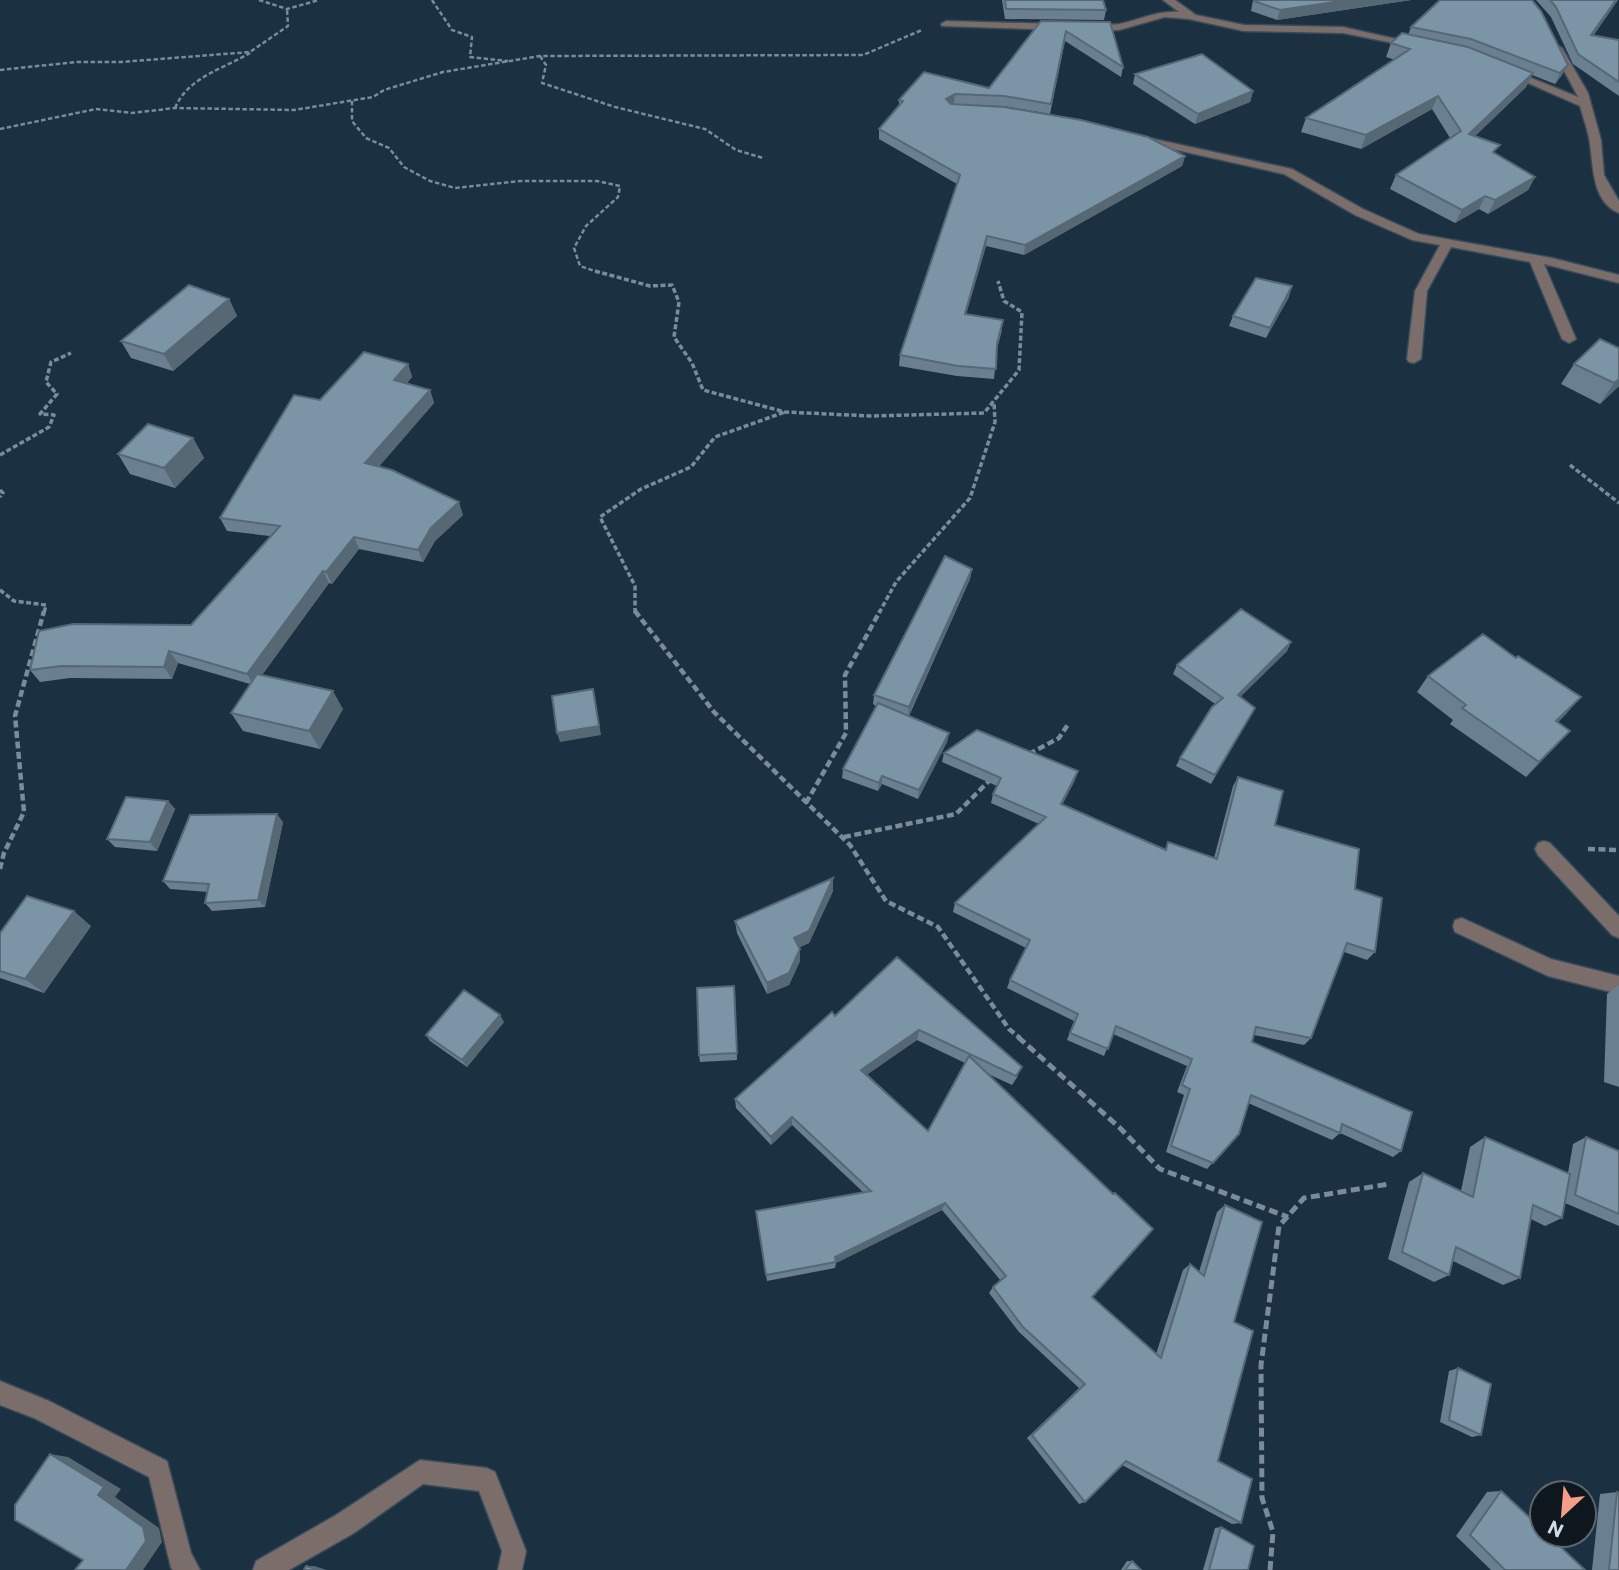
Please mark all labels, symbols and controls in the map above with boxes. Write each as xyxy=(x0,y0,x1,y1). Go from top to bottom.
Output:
north arrow xyxy=(1528,1479,1598,1549)
text: N xyxy=(1544,1516,1567,1543)

